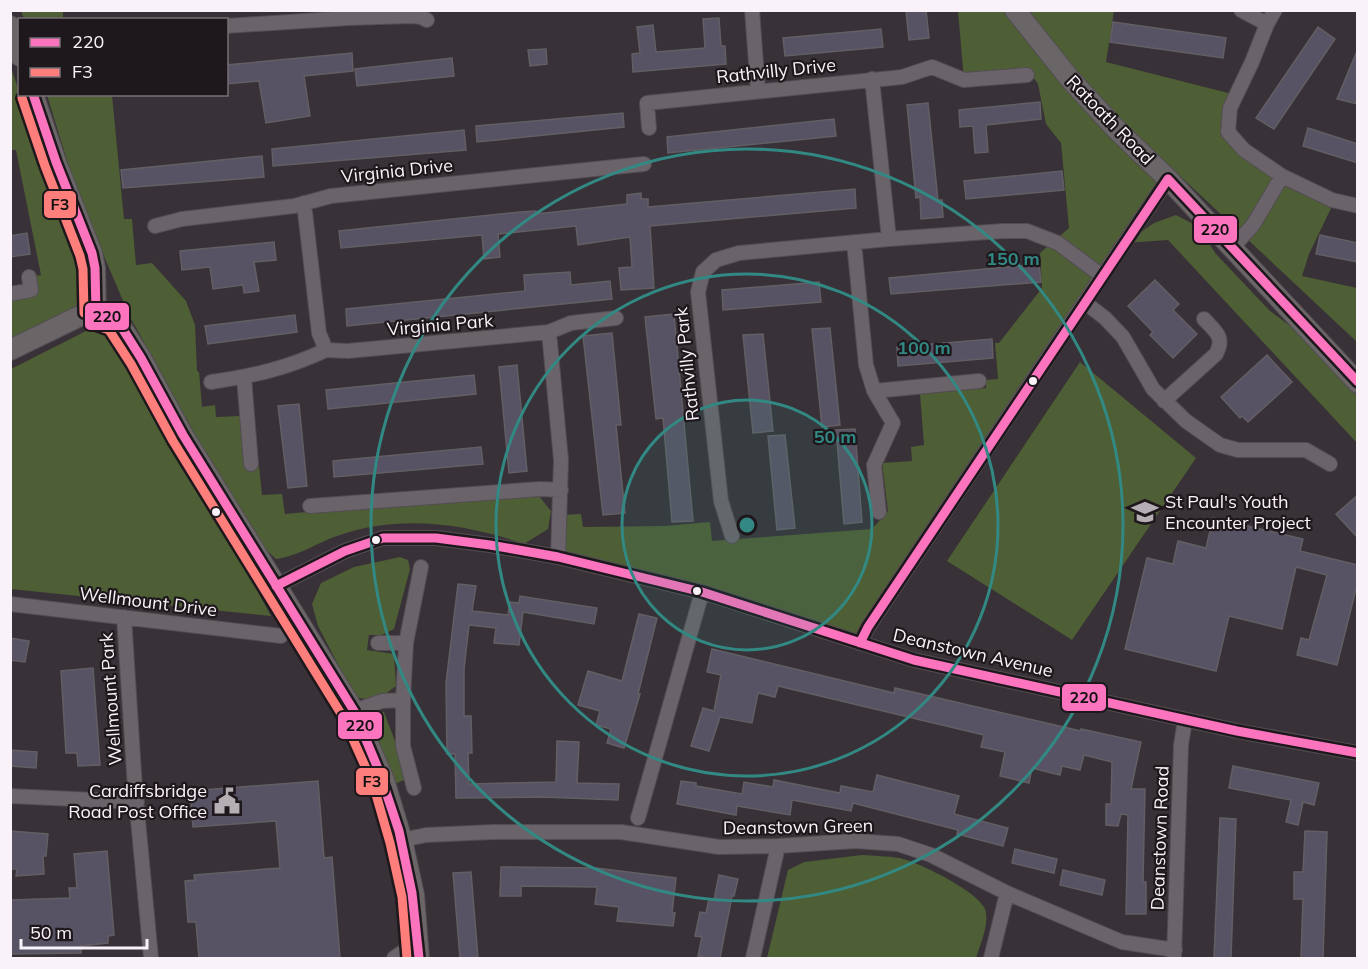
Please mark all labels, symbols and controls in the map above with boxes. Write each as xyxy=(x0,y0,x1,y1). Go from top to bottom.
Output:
legend xyxy=(18,18,228,96)
text: 220 xyxy=(72,30,104,53)
street label: Rathvilly Drive xyxy=(715,53,837,88)
text: F3 xyxy=(72,60,93,83)
street label: Ratoath Road xyxy=(1062,70,1159,169)
street label: Virginia Drive xyxy=(340,153,454,188)
line badge: F3 xyxy=(43,190,77,219)
text: F3 xyxy=(51,194,69,214)
line badge: 220 xyxy=(1193,215,1238,244)
text: 220 xyxy=(1201,219,1229,239)
text: 150 m xyxy=(986,247,1040,270)
line badge: 220 xyxy=(84,302,130,331)
street label: Rathvilly Park xyxy=(669,305,704,422)
text: 220 xyxy=(93,306,121,326)
street label: Virginia Park xyxy=(386,308,495,341)
text: 100 m xyxy=(897,336,951,359)
unlabelled marker xyxy=(1027,375,1039,387)
text: 50 m xyxy=(814,425,856,448)
place label: St Paul's Youth Encounter Project xyxy=(1165,490,1311,534)
school or university icon: St Paul's Youth Encounter Project xyxy=(1130,497,1160,527)
unlabelled marker xyxy=(210,506,222,518)
centre of rings xyxy=(737,515,757,535)
unlabelled marker xyxy=(370,534,382,546)
street label: Wellmount Drive xyxy=(78,582,218,621)
unlabelled marker xyxy=(691,585,703,597)
street label: Deanstown Avenue xyxy=(891,623,1055,682)
street label: Wellmount Park xyxy=(94,631,127,766)
line badge: 220 xyxy=(1061,683,1107,712)
text: 220 xyxy=(1070,687,1098,707)
line badge: 220 xyxy=(337,711,383,740)
text: 220 xyxy=(346,715,374,735)
street label: Deanstown Road xyxy=(1145,765,1174,911)
line badge: F3 xyxy=(355,767,389,796)
text: F3 xyxy=(363,771,381,791)
place label: Cardiffsbridge Road Post Office xyxy=(68,779,207,823)
public building icon: Cardiffsbridge Road Post Office xyxy=(212,786,242,816)
street label: Deanstown Green xyxy=(723,814,873,839)
scale bar xyxy=(21,912,147,950)
text: 50 m xyxy=(30,921,72,944)

